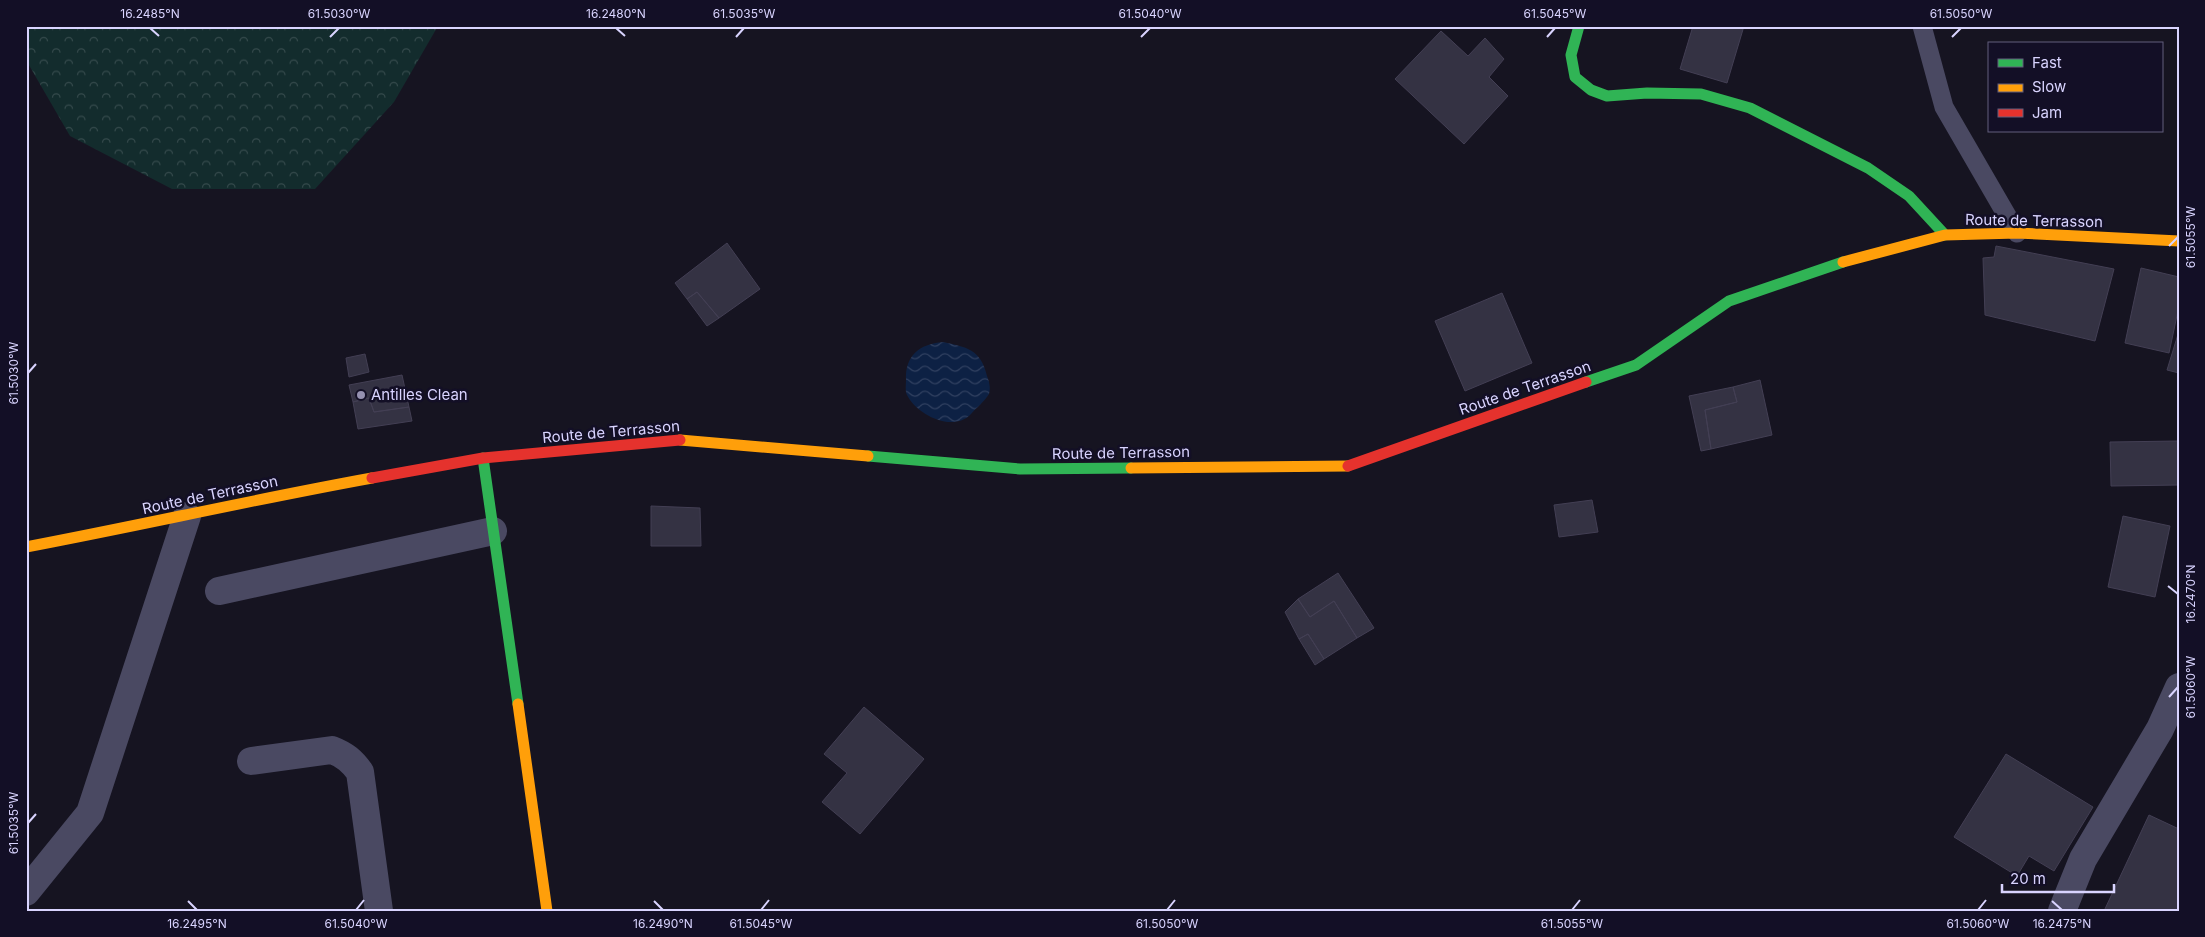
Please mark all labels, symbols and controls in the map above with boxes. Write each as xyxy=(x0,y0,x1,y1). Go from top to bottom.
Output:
text: 16.2485°N xyxy=(120,6,180,21)
text: 61.5030°W xyxy=(308,6,371,21)
text: 16.2480°N xyxy=(586,6,646,21)
text: 61.5035°W xyxy=(713,6,775,21)
text: 61.5040°W xyxy=(1118,6,1182,21)
text: 61.5045°W xyxy=(1524,6,1587,21)
text: 61.5050°W xyxy=(1930,6,1992,21)
legend xyxy=(1988,42,2162,132)
text: Fast xyxy=(2032,53,2062,72)
text: Slow xyxy=(2032,77,2066,96)
text: Jam xyxy=(2032,103,2062,122)
text: 61.5055°W xyxy=(2183,206,2198,268)
street label: Route de Terrasson xyxy=(1965,210,2103,231)
text: 61.5030°W xyxy=(6,341,21,404)
street label: Route de Terrasson xyxy=(1456,356,1593,419)
place label: Antilles Clean xyxy=(371,385,468,404)
marker: Antilles Clean xyxy=(355,389,367,401)
street label: Route de Terrasson xyxy=(541,416,681,447)
street label: Route de Terrasson xyxy=(1052,442,1190,463)
street label: Route de Terrasson xyxy=(140,471,279,518)
text: 16.2470°N xyxy=(2183,565,2198,623)
text: 61.5060°W xyxy=(2183,655,2198,718)
text: 61.5035°W xyxy=(6,792,21,854)
scale bar xyxy=(2002,862,2115,894)
text: 20 m xyxy=(2010,869,2046,888)
text: 16.2495°N xyxy=(167,916,227,931)
text: 61.5040°W xyxy=(324,916,388,931)
text: 16.2490°N xyxy=(633,916,693,931)
text: 61.5045°W xyxy=(730,916,793,931)
text: 61.5050°W xyxy=(1136,916,1198,931)
text: 61.5055°W xyxy=(1541,916,1603,931)
text: 61.5060°W xyxy=(1947,916,2010,931)
text: 16.2475°N xyxy=(2033,916,2091,931)

